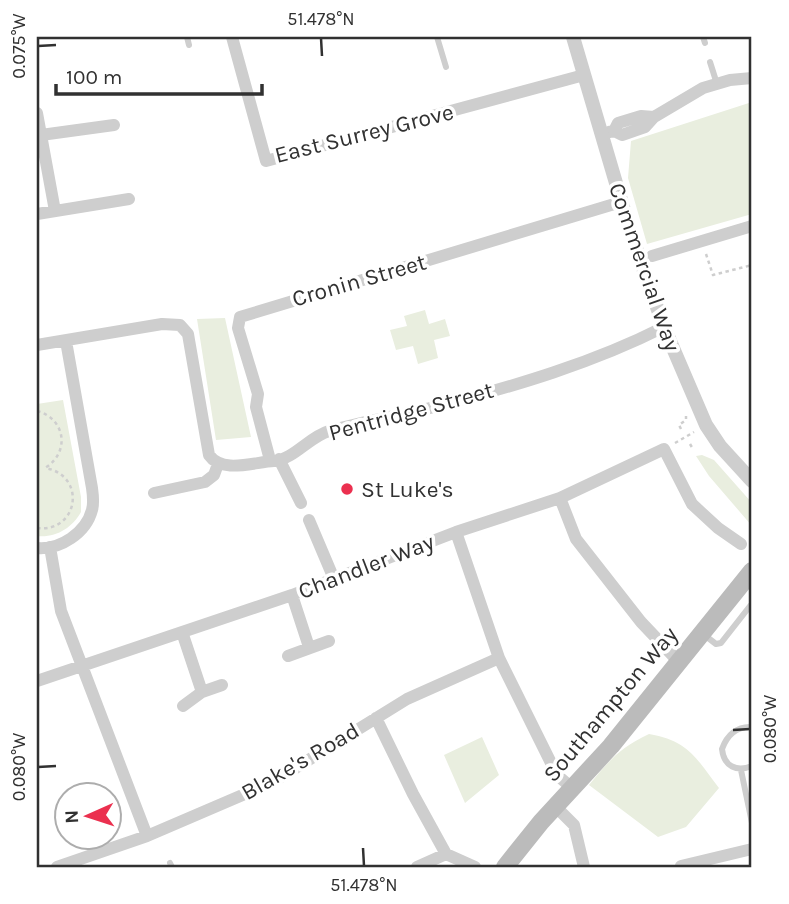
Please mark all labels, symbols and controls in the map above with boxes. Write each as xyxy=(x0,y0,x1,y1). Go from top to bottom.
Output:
text: 51.478°N xyxy=(287,8,355,30)
text: 0.075°W xyxy=(8,13,30,79)
scale bar xyxy=(56,52,262,96)
text: 100 m xyxy=(66,65,123,89)
street label: East Surrey Grove xyxy=(272,98,456,169)
street label: Commercial Way xyxy=(603,179,686,355)
street label: Cronin Street xyxy=(289,248,430,313)
street label: Pentridge Street xyxy=(326,376,497,446)
place label: St Luke's xyxy=(361,476,454,503)
marker: St Luke's xyxy=(339,481,355,497)
street label: Chandler Way xyxy=(294,528,438,605)
street label: Southampton Way xyxy=(538,621,683,787)
text: 0.080°W xyxy=(759,695,781,763)
street label: Blake's Road xyxy=(236,717,364,806)
text: 0.080°W xyxy=(8,733,30,801)
north arrow xyxy=(52,782,122,852)
text: N xyxy=(61,809,83,824)
text: 51.478°N xyxy=(330,874,398,896)

